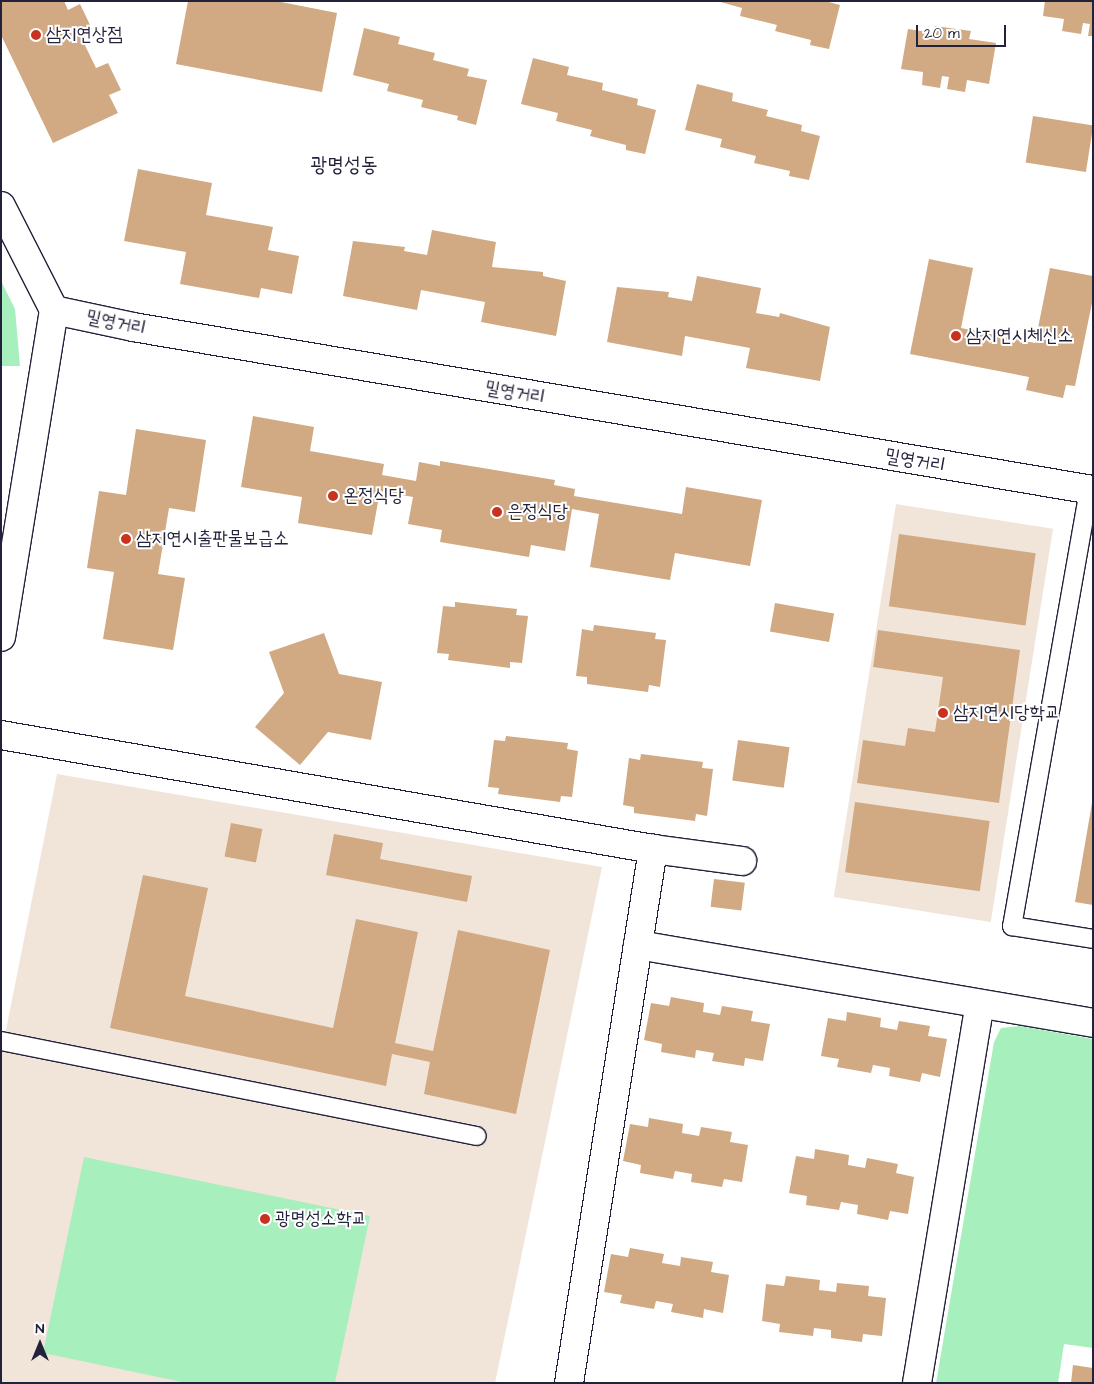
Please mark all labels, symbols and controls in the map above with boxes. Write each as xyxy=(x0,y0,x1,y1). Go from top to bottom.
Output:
scale bar xyxy=(919,15,1009,47)
text: 20 m xyxy=(924,23,960,44)
place label: 삼지연상점 xyxy=(46,24,122,46)
marker: 삼지연상점 xyxy=(30,29,42,41)
district label: 광명성동 xyxy=(310,152,378,178)
street label: 밀영거리 xyxy=(84,305,148,341)
place label: 삼지연시체신소 xyxy=(966,325,1073,347)
marker: 삼지연시체신소 xyxy=(950,330,962,342)
street label: 밀영거리 xyxy=(483,376,547,410)
street label: 밀영거리 xyxy=(883,444,947,478)
place label: 온정식당 xyxy=(343,485,404,507)
marker: 온정식당 xyxy=(327,490,339,502)
place label: 은정식당 xyxy=(507,501,568,523)
marker: 은정식당 xyxy=(491,506,503,518)
place label: 삼지연시출판물보급소 xyxy=(136,528,289,550)
marker: 삼지연시출판물보급소 xyxy=(120,533,132,545)
place label: 삼지연시당학교 xyxy=(953,702,1060,724)
marker: 삼지연시당학교 xyxy=(937,707,949,719)
place label: 광명성소학교 xyxy=(275,1208,367,1230)
marker: 광명성소학교 xyxy=(259,1213,271,1225)
north arrow xyxy=(15,1319,65,1369)
text: N xyxy=(36,1319,44,1339)

